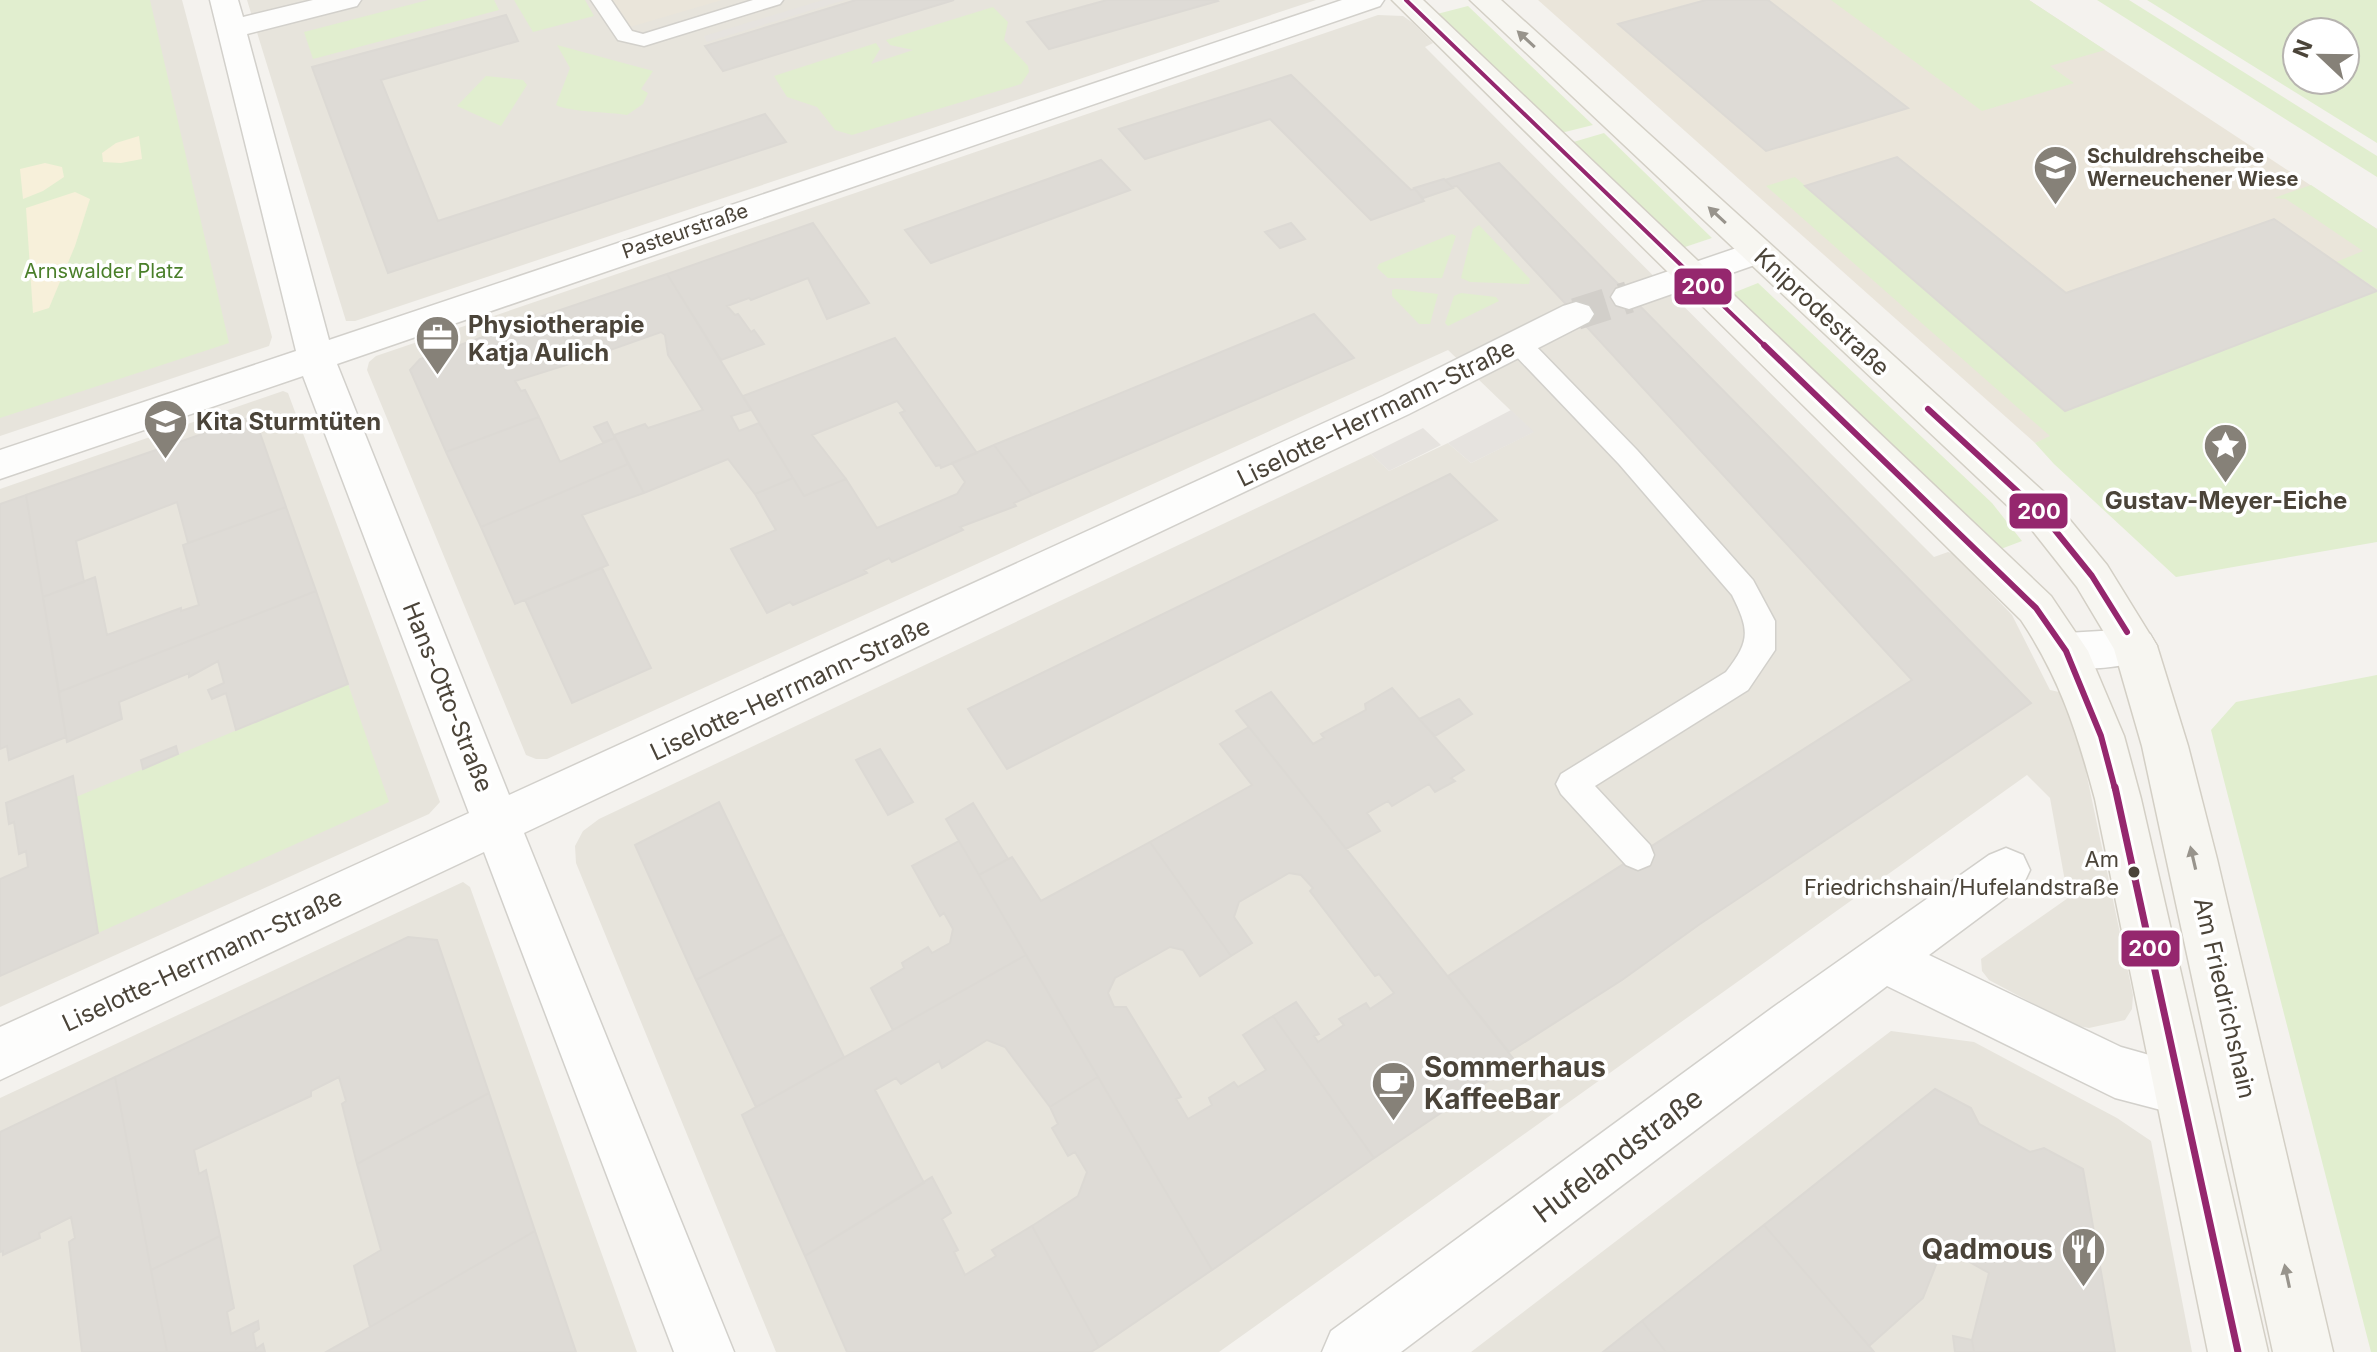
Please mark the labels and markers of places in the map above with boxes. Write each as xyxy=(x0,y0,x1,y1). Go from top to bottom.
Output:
school or university icon: Schuldrehscheibe Werneuchener Wiese xyxy=(2032,144,2080,207)
place label: Schuldrehscheibe Werneuchener Wiese xyxy=(2087,144,2298,191)
place label: Physiotherapie Katja Aulich xyxy=(468,310,645,367)
office icon: Physiotherapie Katja Aulich xyxy=(413,314,461,377)
school or university icon: Kita Sturmtüten xyxy=(141,397,189,460)
place label: Kita Sturmtüten xyxy=(196,407,381,436)
place icon: Gustav-Meyer-Eiche xyxy=(2202,422,2250,485)
place label: Gustav-Meyer-Eiche xyxy=(2105,486,2347,515)
place label: Am Friedrichshain/Hufelandstraße xyxy=(1804,846,2119,900)
marker: Am Friedrichshain/Hufelandstraße xyxy=(2126,864,2142,880)
place label: Sommerhaus KaffeeBar xyxy=(1424,1050,1606,1116)
cafe icon: Sommerhaus KaffeeBar xyxy=(1369,1059,1417,1122)
restaurant icon: Qadmous xyxy=(2060,1225,2108,1288)
place label: Qadmous xyxy=(1922,1232,2053,1266)

